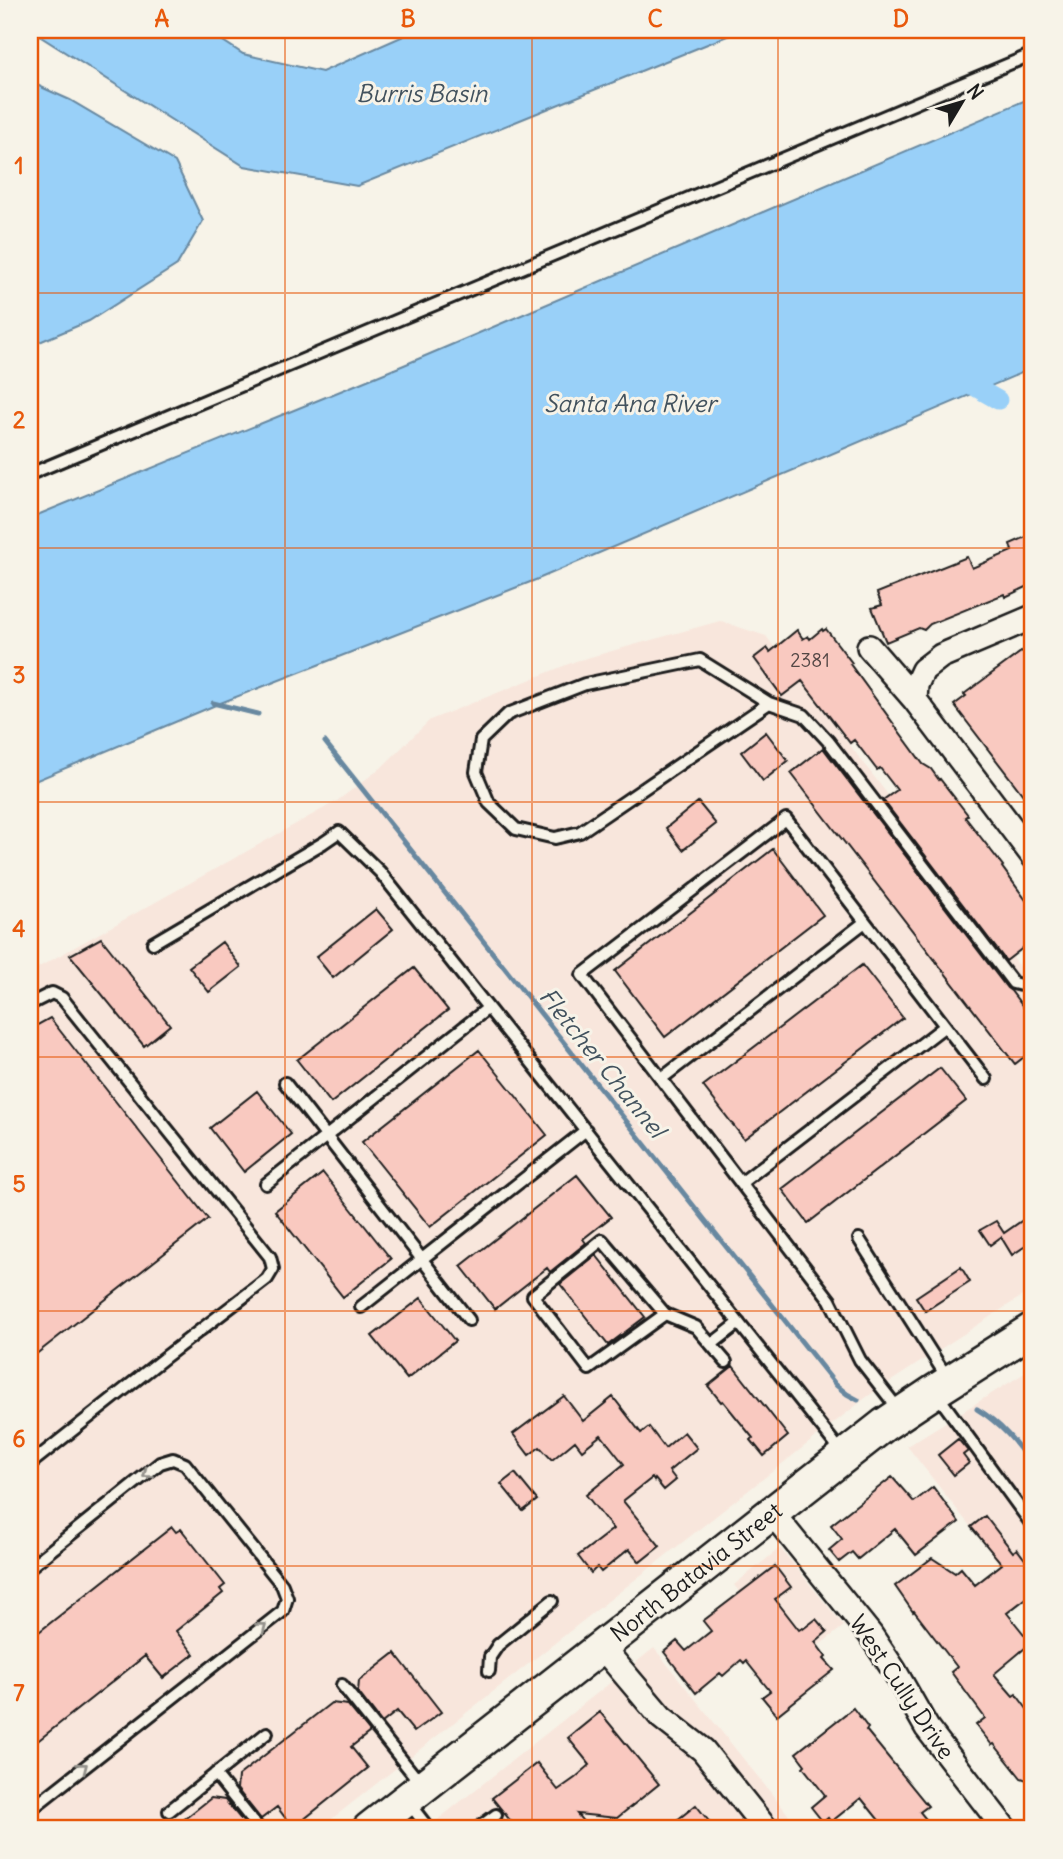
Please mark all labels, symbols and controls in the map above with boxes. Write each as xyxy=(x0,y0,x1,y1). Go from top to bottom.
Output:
text: A xyxy=(155,4,170,33)
text: B xyxy=(400,4,416,33)
text: C xyxy=(647,4,663,33)
text: D xyxy=(893,4,909,33)
north arrow xyxy=(926,66,996,136)
water label: Burris Basin xyxy=(357,78,489,108)
text: N xyxy=(962,79,989,104)
text: 1 xyxy=(14,151,24,180)
water label: Santa Ana River xyxy=(544,388,719,418)
text: 2 xyxy=(13,405,26,434)
house number: 2381 xyxy=(790,648,830,672)
text: 3 xyxy=(12,660,26,689)
text: 4 xyxy=(12,914,26,943)
water label: Fletcher Channel xyxy=(533,981,675,1146)
text: 5 xyxy=(12,1169,26,1198)
text: 6 xyxy=(12,1424,26,1453)
one-way arrow xyxy=(143,1465,155,1478)
street label: North Batavia Street xyxy=(604,1495,788,1648)
street label: West Cully Drive xyxy=(844,1609,961,1764)
one-way arrow xyxy=(255,1622,267,1635)
text: 7 xyxy=(13,1678,25,1707)
one-way arrow xyxy=(76,1763,88,1776)

